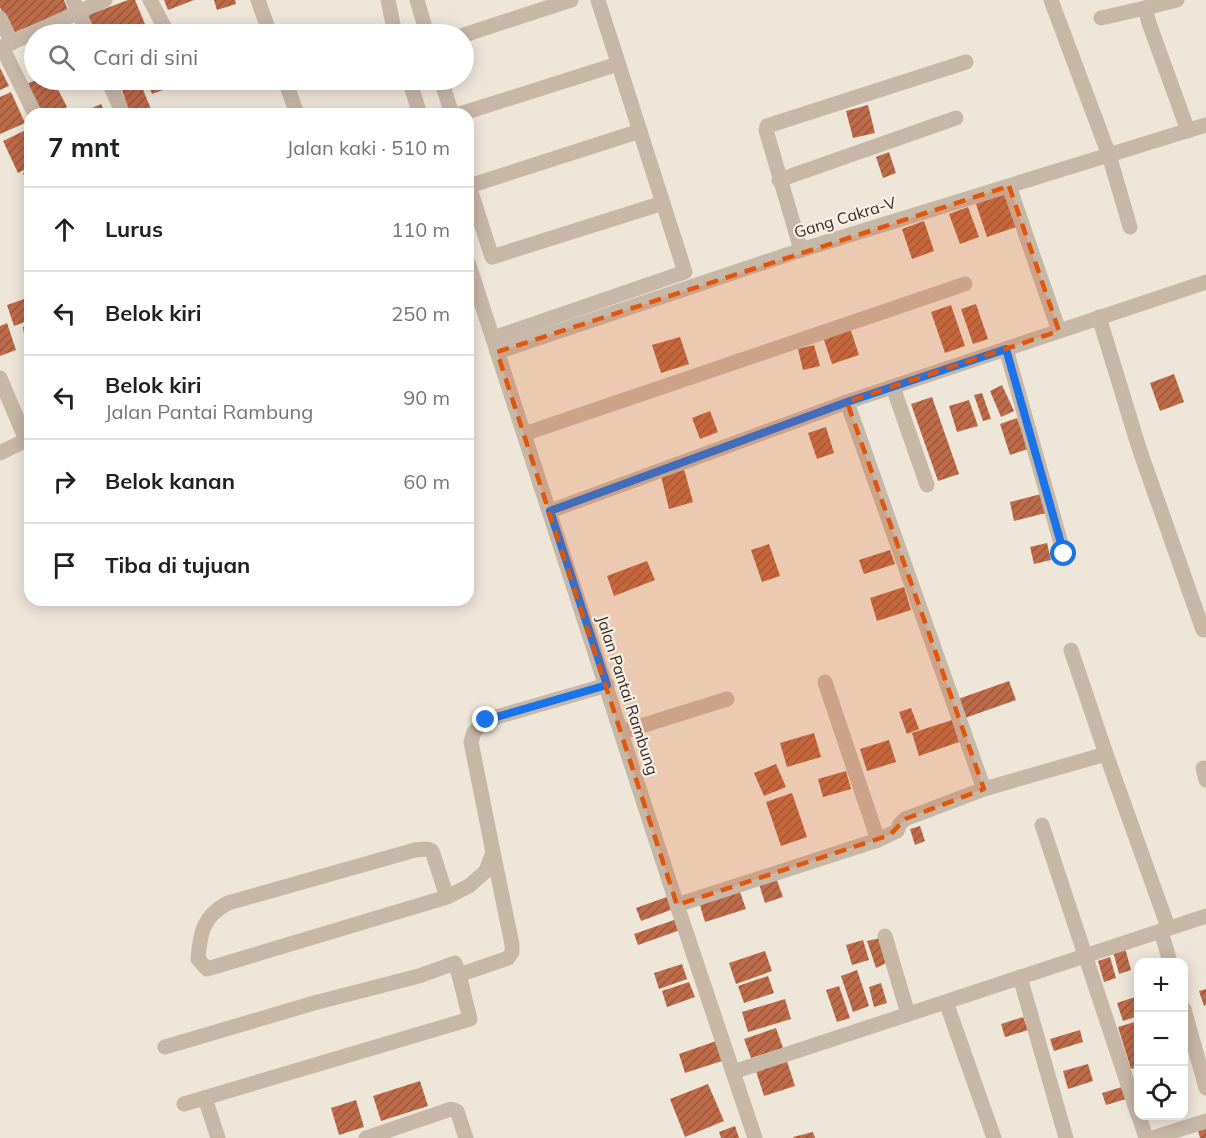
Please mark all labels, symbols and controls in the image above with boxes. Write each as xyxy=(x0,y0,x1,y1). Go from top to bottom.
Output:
search box xyxy=(24,24,474,90)
icon: search xyxy=(45,41,78,74)
text: Cari di sini xyxy=(93,43,198,71)
text: 7 mnt xyxy=(48,131,120,164)
text: Jalan kaki · 510 m xyxy=(287,135,450,160)
street label: Gang Cakra-V xyxy=(792,192,899,242)
icon: ahead xyxy=(48,213,81,246)
text: Lurus xyxy=(105,215,163,243)
text: 110 m xyxy=(391,217,450,242)
icon: left xyxy=(48,297,81,330)
text: Belok kiri xyxy=(105,299,201,327)
text: 250 m xyxy=(391,301,450,326)
text: Belok kiri xyxy=(105,371,201,399)
icon: left xyxy=(48,381,81,414)
text: 90 m xyxy=(403,385,450,410)
text: Jalan Pantai Rambung xyxy=(105,399,313,424)
icon: right xyxy=(48,465,81,498)
text: Belok kanan xyxy=(105,467,235,495)
text: 60 m xyxy=(403,469,450,494)
route start xyxy=(1050,540,1076,566)
icon: arrive xyxy=(48,549,81,582)
text: Tiba di tujuan xyxy=(105,551,250,579)
street label: Jalan Pantai Rambung xyxy=(593,613,663,777)
route end xyxy=(472,706,498,732)
map controls xyxy=(1134,958,1188,1120)
button: + xyxy=(1134,958,1188,1012)
button: − xyxy=(1134,1012,1188,1066)
button: locate xyxy=(1134,1066,1188,1120)

